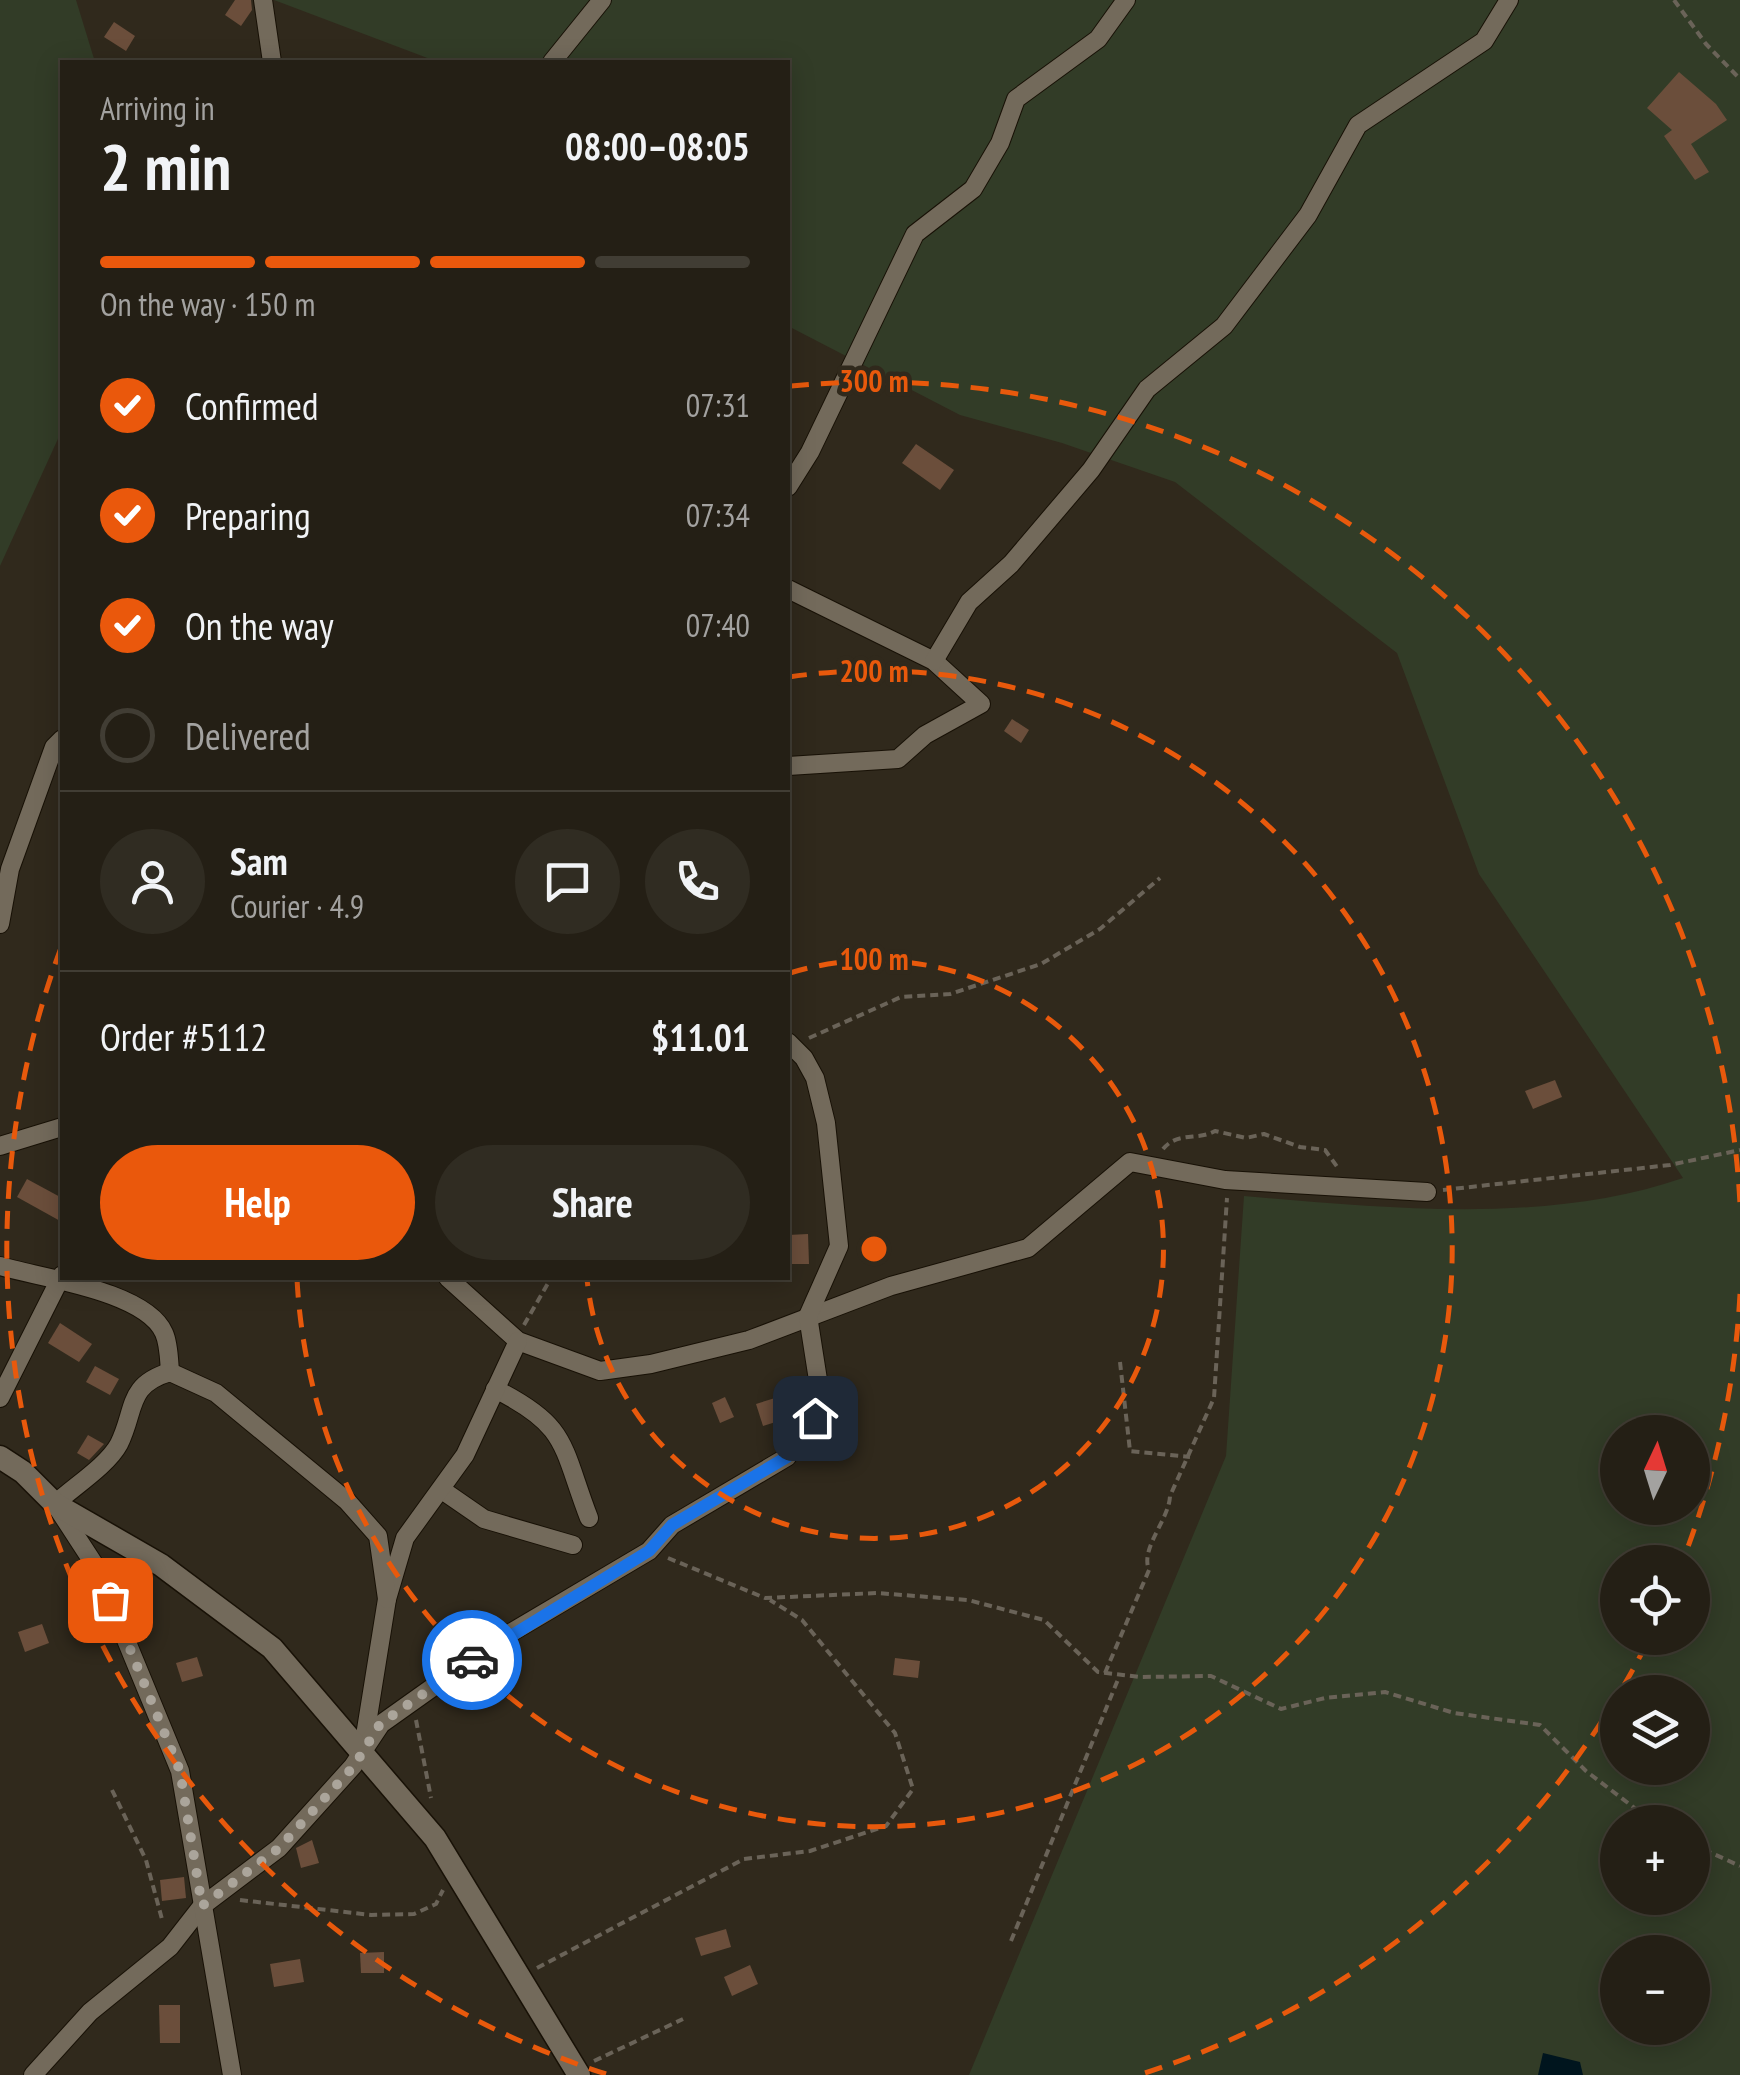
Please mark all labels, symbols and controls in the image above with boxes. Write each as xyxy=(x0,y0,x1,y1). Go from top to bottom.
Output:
text: Arriving in xyxy=(100,87,215,129)
text: 08:00–08:05 xyxy=(565,121,750,170)
text: 2 min xyxy=(100,124,231,208)
text: On the way · 150 m xyxy=(100,283,315,325)
text: 300 m xyxy=(839,361,909,400)
icon: check xyxy=(100,378,155,433)
text: Confirmed xyxy=(185,381,318,430)
text: 07:31 xyxy=(686,384,750,426)
icon: check xyxy=(100,488,155,543)
text: Preparing xyxy=(185,491,311,540)
text: 07:34 xyxy=(686,494,750,536)
icon: check xyxy=(100,598,155,653)
text: On the way xyxy=(185,601,333,650)
text: 07:40 xyxy=(686,604,750,646)
text: 200 m xyxy=(839,651,909,690)
text: Delivered xyxy=(185,711,311,760)
button: person xyxy=(100,829,205,934)
button: chat xyxy=(515,829,620,934)
button: phone xyxy=(645,829,750,934)
text: Sam xyxy=(230,836,288,885)
text: Courier · 4.9 xyxy=(230,885,364,927)
text: 100 m xyxy=(839,939,909,978)
text: Order #5112 xyxy=(100,1012,267,1061)
text: $11.01 xyxy=(651,1012,750,1061)
button: Help xyxy=(100,1145,415,1260)
button: Share xyxy=(435,1145,750,1260)
centre of rings xyxy=(856,1231,892,1267)
pin xyxy=(773,1376,858,1461)
icon: home xyxy=(788,1391,843,1446)
north arrow xyxy=(1600,1415,1710,1525)
map controls xyxy=(1600,1415,1710,2045)
button: locate xyxy=(1600,1545,1710,1655)
pin xyxy=(68,1558,153,1643)
icon: bag xyxy=(83,1573,138,1628)
courier xyxy=(422,1610,522,1710)
icon: car xyxy=(445,1633,500,1688)
button: layers xyxy=(1600,1675,1710,1785)
button: + xyxy=(1600,1805,1710,1915)
button: − xyxy=(1600,1935,1710,2045)

